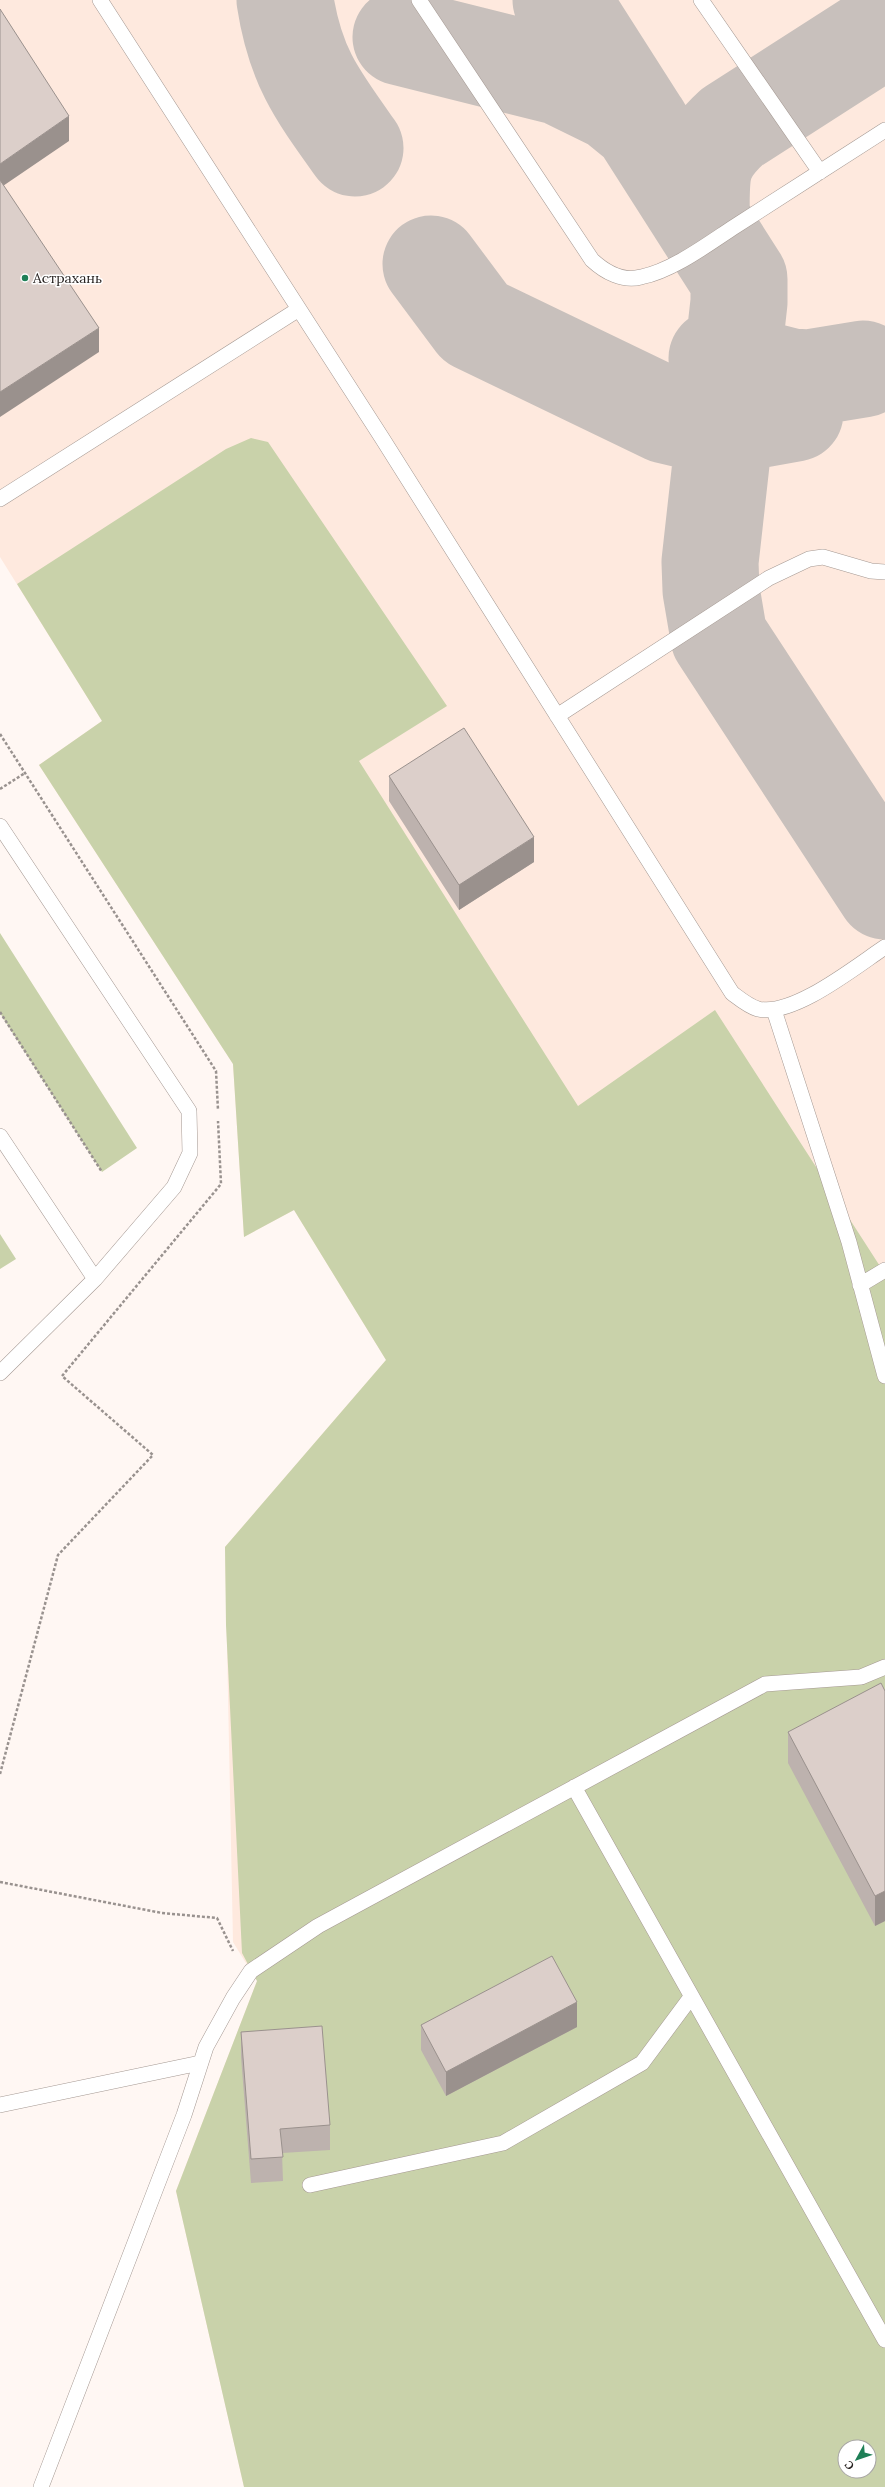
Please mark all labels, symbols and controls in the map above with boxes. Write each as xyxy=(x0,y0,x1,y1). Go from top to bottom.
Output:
place label: Астрахань xyxy=(32,269,102,287)
marker: Астрахань xyxy=(20,273,30,283)
north arrow xyxy=(837,2439,877,2479)
text: С xyxy=(841,2458,857,2473)

